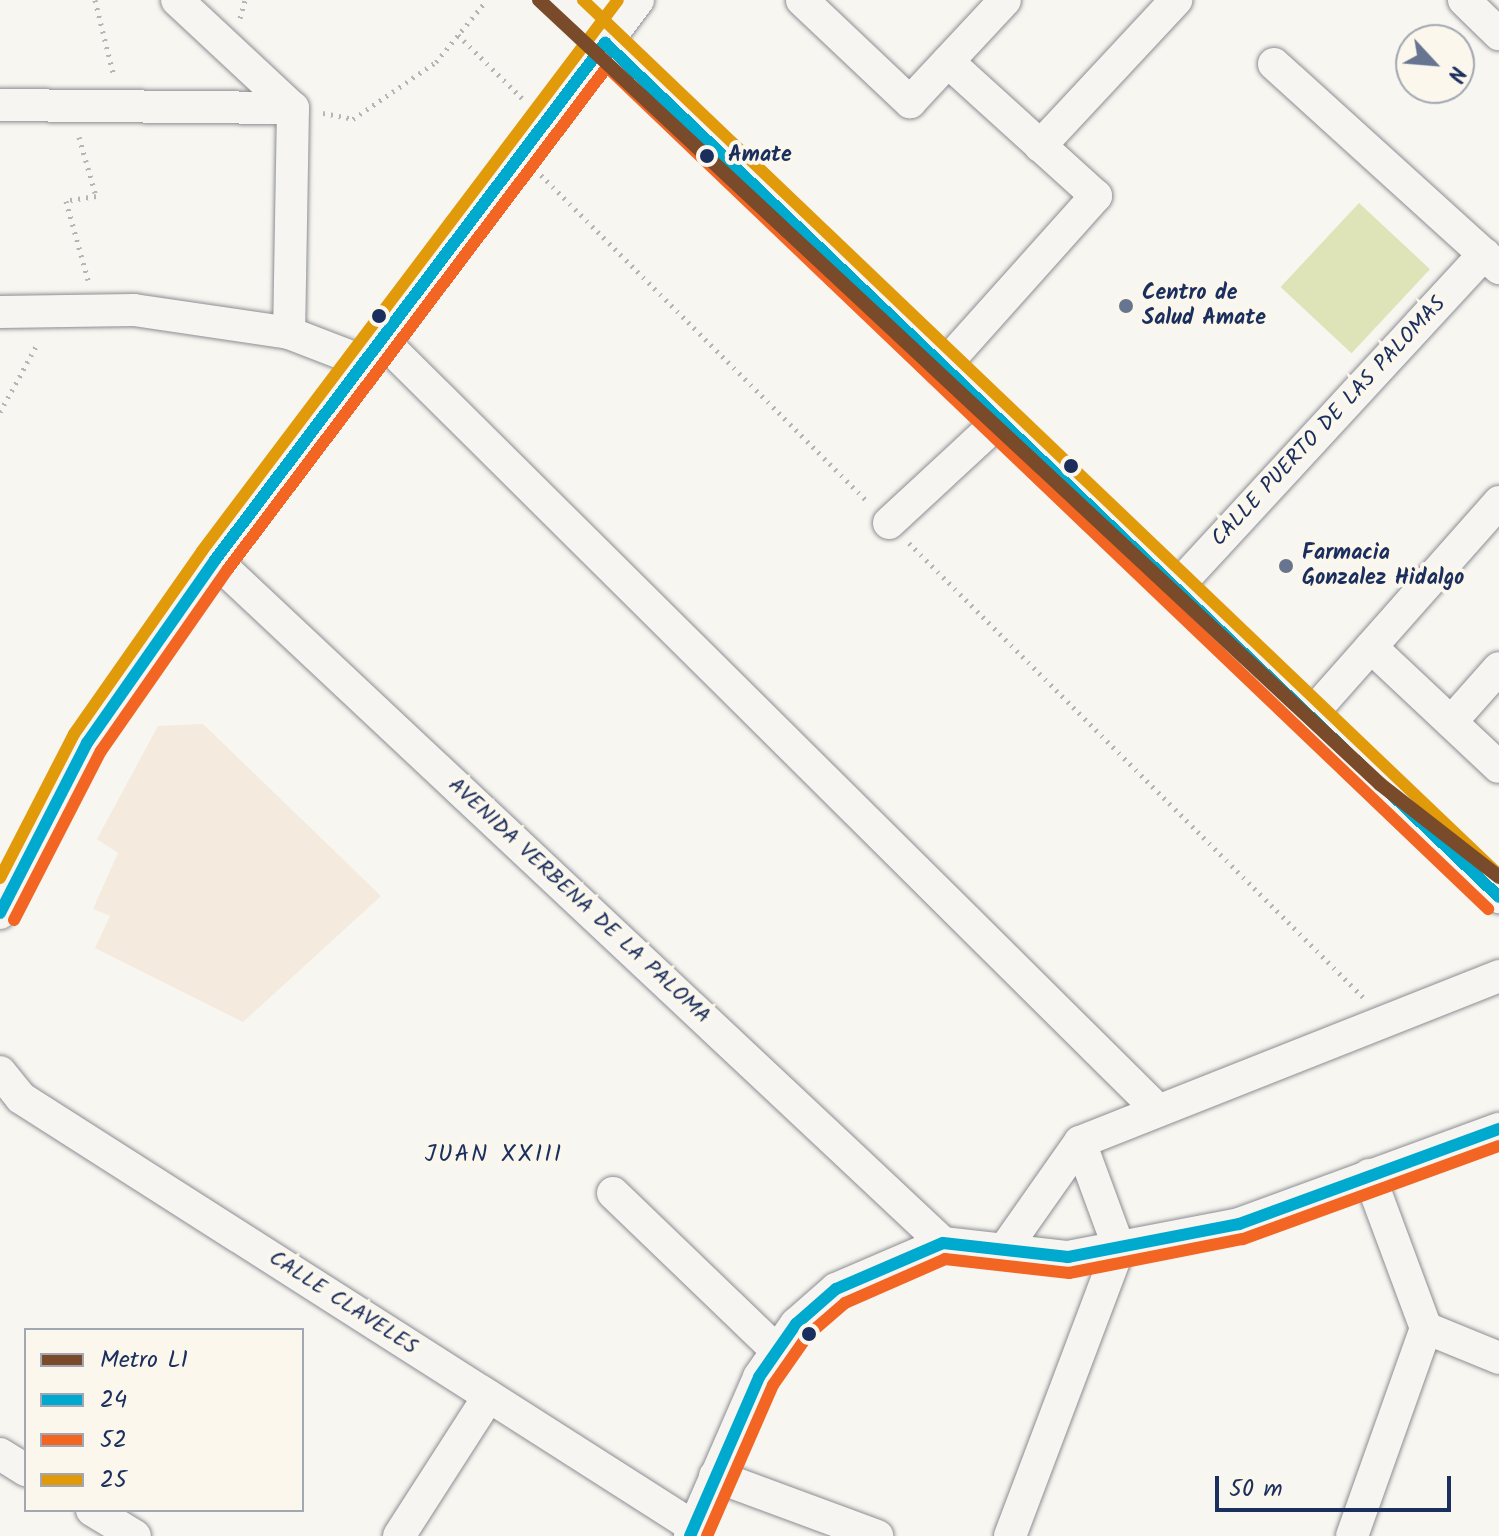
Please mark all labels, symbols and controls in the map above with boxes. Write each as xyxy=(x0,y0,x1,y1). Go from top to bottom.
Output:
north arrow xyxy=(1395,24,1475,104)
text: N xyxy=(1436,60,1474,88)
marker: Amate xyxy=(693,142,721,170)
place label: Amate xyxy=(728,143,792,169)
place label: Centro de Salud Amate xyxy=(1142,280,1266,332)
street label: CALLE PUERTO DE LAS PALOMAS xyxy=(1206,292,1452,552)
marker: Centro de Salud Amate xyxy=(1117,297,1135,315)
unlabelled marker xyxy=(371,308,387,324)
unlabelled marker xyxy=(1063,458,1079,474)
place label: Farmacia Gonzalez Hidalgo xyxy=(1302,540,1464,592)
marker: Farmacia Gonzalez Hidalgo xyxy=(1277,557,1295,575)
street label: AVENIDA VERBENA DE LA PALOMA xyxy=(442,772,716,1030)
district label: JUAN XXIII xyxy=(425,1141,563,1169)
street label: CALLE CLAVELES xyxy=(264,1245,422,1361)
unlabelled marker xyxy=(801,1326,817,1342)
legend xyxy=(24,1328,304,1512)
text: Metro L1 xyxy=(100,1341,188,1380)
text: 24 xyxy=(100,1381,127,1420)
text: 52 xyxy=(100,1421,127,1460)
scale bar xyxy=(1219,1460,1455,1510)
text: 25 xyxy=(100,1461,127,1500)
text: 50 m xyxy=(1229,1470,1283,1509)

